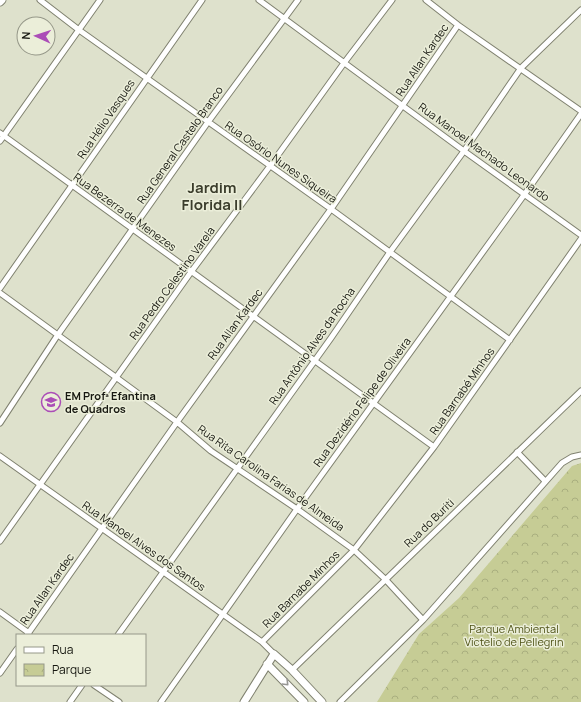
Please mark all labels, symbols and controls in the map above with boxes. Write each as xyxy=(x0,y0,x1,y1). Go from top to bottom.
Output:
north arrow xyxy=(16,16,56,56)
street label: Rua Allan Kardec xyxy=(392,21,451,99)
text: N xyxy=(18,31,33,40)
street label: Rua Hélio Vasques xyxy=(73,76,138,161)
street label: Rua General Castelo Branco xyxy=(133,82,226,207)
street label: Rua Manoel Machado Leonardo xyxy=(416,99,553,205)
street label: Rua Osório Nunes Siqueira xyxy=(222,117,340,206)
street label: Rua Bezerra de Menezes xyxy=(71,169,180,254)
district label: Jardim Florida II xyxy=(182,177,242,215)
street label: Rua Pedro Celestino Varela xyxy=(125,223,218,342)
street label: Rua Antônio Alves da Rocha xyxy=(265,284,358,407)
street label: Rua Allan Kardec xyxy=(204,285,265,362)
street label: Rua Dezidério Felipe de Oliveira xyxy=(309,334,414,470)
street label: Rua Barnabé Minhos xyxy=(426,344,498,437)
place label: EM Profª Efantina de Quadros xyxy=(65,388,156,416)
school or university icon: EM Profª Efantina de Quadros xyxy=(40,391,62,413)
street label: Rua Rita Carolina Farias de Almeida xyxy=(195,421,348,534)
street label: Rua do Buriti xyxy=(400,495,457,550)
street label: Rua Manoel Alves dos Santos xyxy=(80,497,209,594)
street label: Rua Barnabe Minhos xyxy=(259,547,343,631)
street label: Rua Allan Kardec xyxy=(16,550,77,628)
park label: Parque Ambiental Victelio de Pellegrin xyxy=(465,621,563,649)
legend xyxy=(16,634,146,686)
text: Rua xyxy=(52,641,73,658)
text: Parque xyxy=(52,661,91,678)
one-way arrow xyxy=(281,678,288,686)

